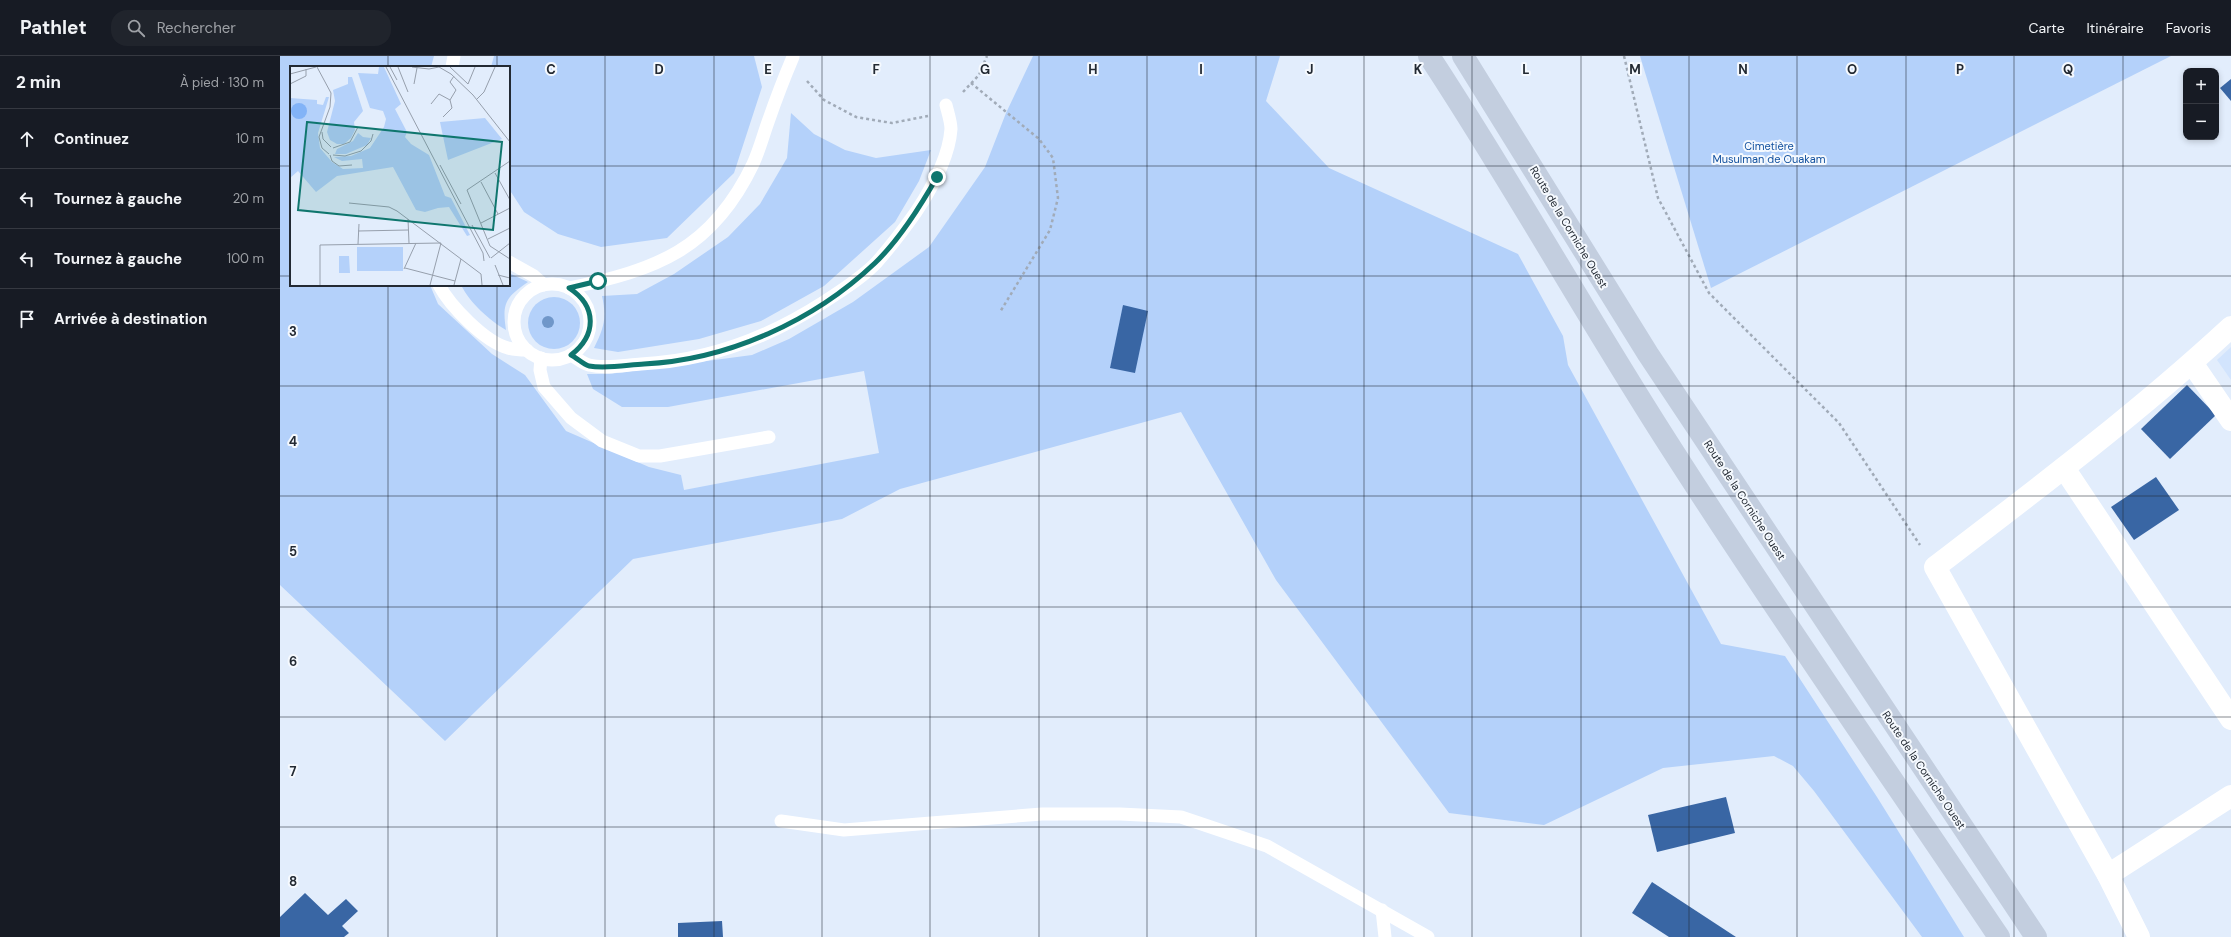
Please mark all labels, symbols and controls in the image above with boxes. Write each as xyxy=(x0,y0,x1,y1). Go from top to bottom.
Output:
search box xyxy=(111,10,391,46)
text: Pathlet xyxy=(20,15,87,40)
icon: search xyxy=(125,17,147,39)
text: Rechercher xyxy=(157,18,236,38)
text: Carte xyxy=(2029,19,2065,37)
text: Itinéraire xyxy=(2087,19,2144,37)
text: Favoris xyxy=(2166,19,2211,37)
text: C xyxy=(546,61,556,78)
text: D xyxy=(654,61,664,78)
text: E xyxy=(764,61,772,78)
text: F xyxy=(872,61,880,78)
text: G xyxy=(980,61,990,78)
text: H xyxy=(1088,61,1098,78)
text: I xyxy=(1199,61,1203,78)
text: J xyxy=(1306,61,1314,78)
text: K xyxy=(1414,61,1423,78)
text: L xyxy=(1522,61,1530,78)
text: M xyxy=(1629,61,1641,78)
text: N xyxy=(1738,61,1748,78)
text: O xyxy=(1847,61,1857,78)
text: P xyxy=(1956,61,1964,78)
text: Q xyxy=(2063,61,2073,78)
inset map xyxy=(290,66,510,286)
map controls xyxy=(2183,68,2219,140)
button: + xyxy=(2183,68,2219,104)
text: 2 min xyxy=(16,71,61,93)
text: À pied · 130 m xyxy=(180,74,264,91)
button: − xyxy=(2183,104,2219,140)
icon: ahead xyxy=(16,128,38,150)
text: Continuez xyxy=(54,129,129,149)
text: 10 m xyxy=(236,130,264,147)
park label: Cimetière Musulman de Ouakam xyxy=(1712,139,1826,166)
street label: Route de la Corniche Ouest xyxy=(1527,164,1611,290)
route end xyxy=(928,168,946,186)
icon: left xyxy=(16,188,38,210)
text: Tournez à gauche xyxy=(54,189,182,209)
text: 20 m xyxy=(233,190,264,207)
icon: left xyxy=(16,248,38,270)
text: Tournez à gauche xyxy=(54,249,182,269)
text: 100 m xyxy=(227,250,264,267)
route start xyxy=(589,272,607,290)
icon: arrive xyxy=(16,308,38,330)
text: Arrivée à destination xyxy=(54,309,207,329)
text: 3 xyxy=(289,323,297,340)
text: 4 xyxy=(289,433,297,450)
street label: Route de la Corniche Ouest xyxy=(1701,438,1789,562)
text: 5 xyxy=(289,543,297,560)
text: 6 xyxy=(289,653,297,670)
street label: Route de la Corniche Ouest xyxy=(1879,708,1969,832)
text: 7 xyxy=(290,763,297,780)
text: 8 xyxy=(289,873,297,890)

